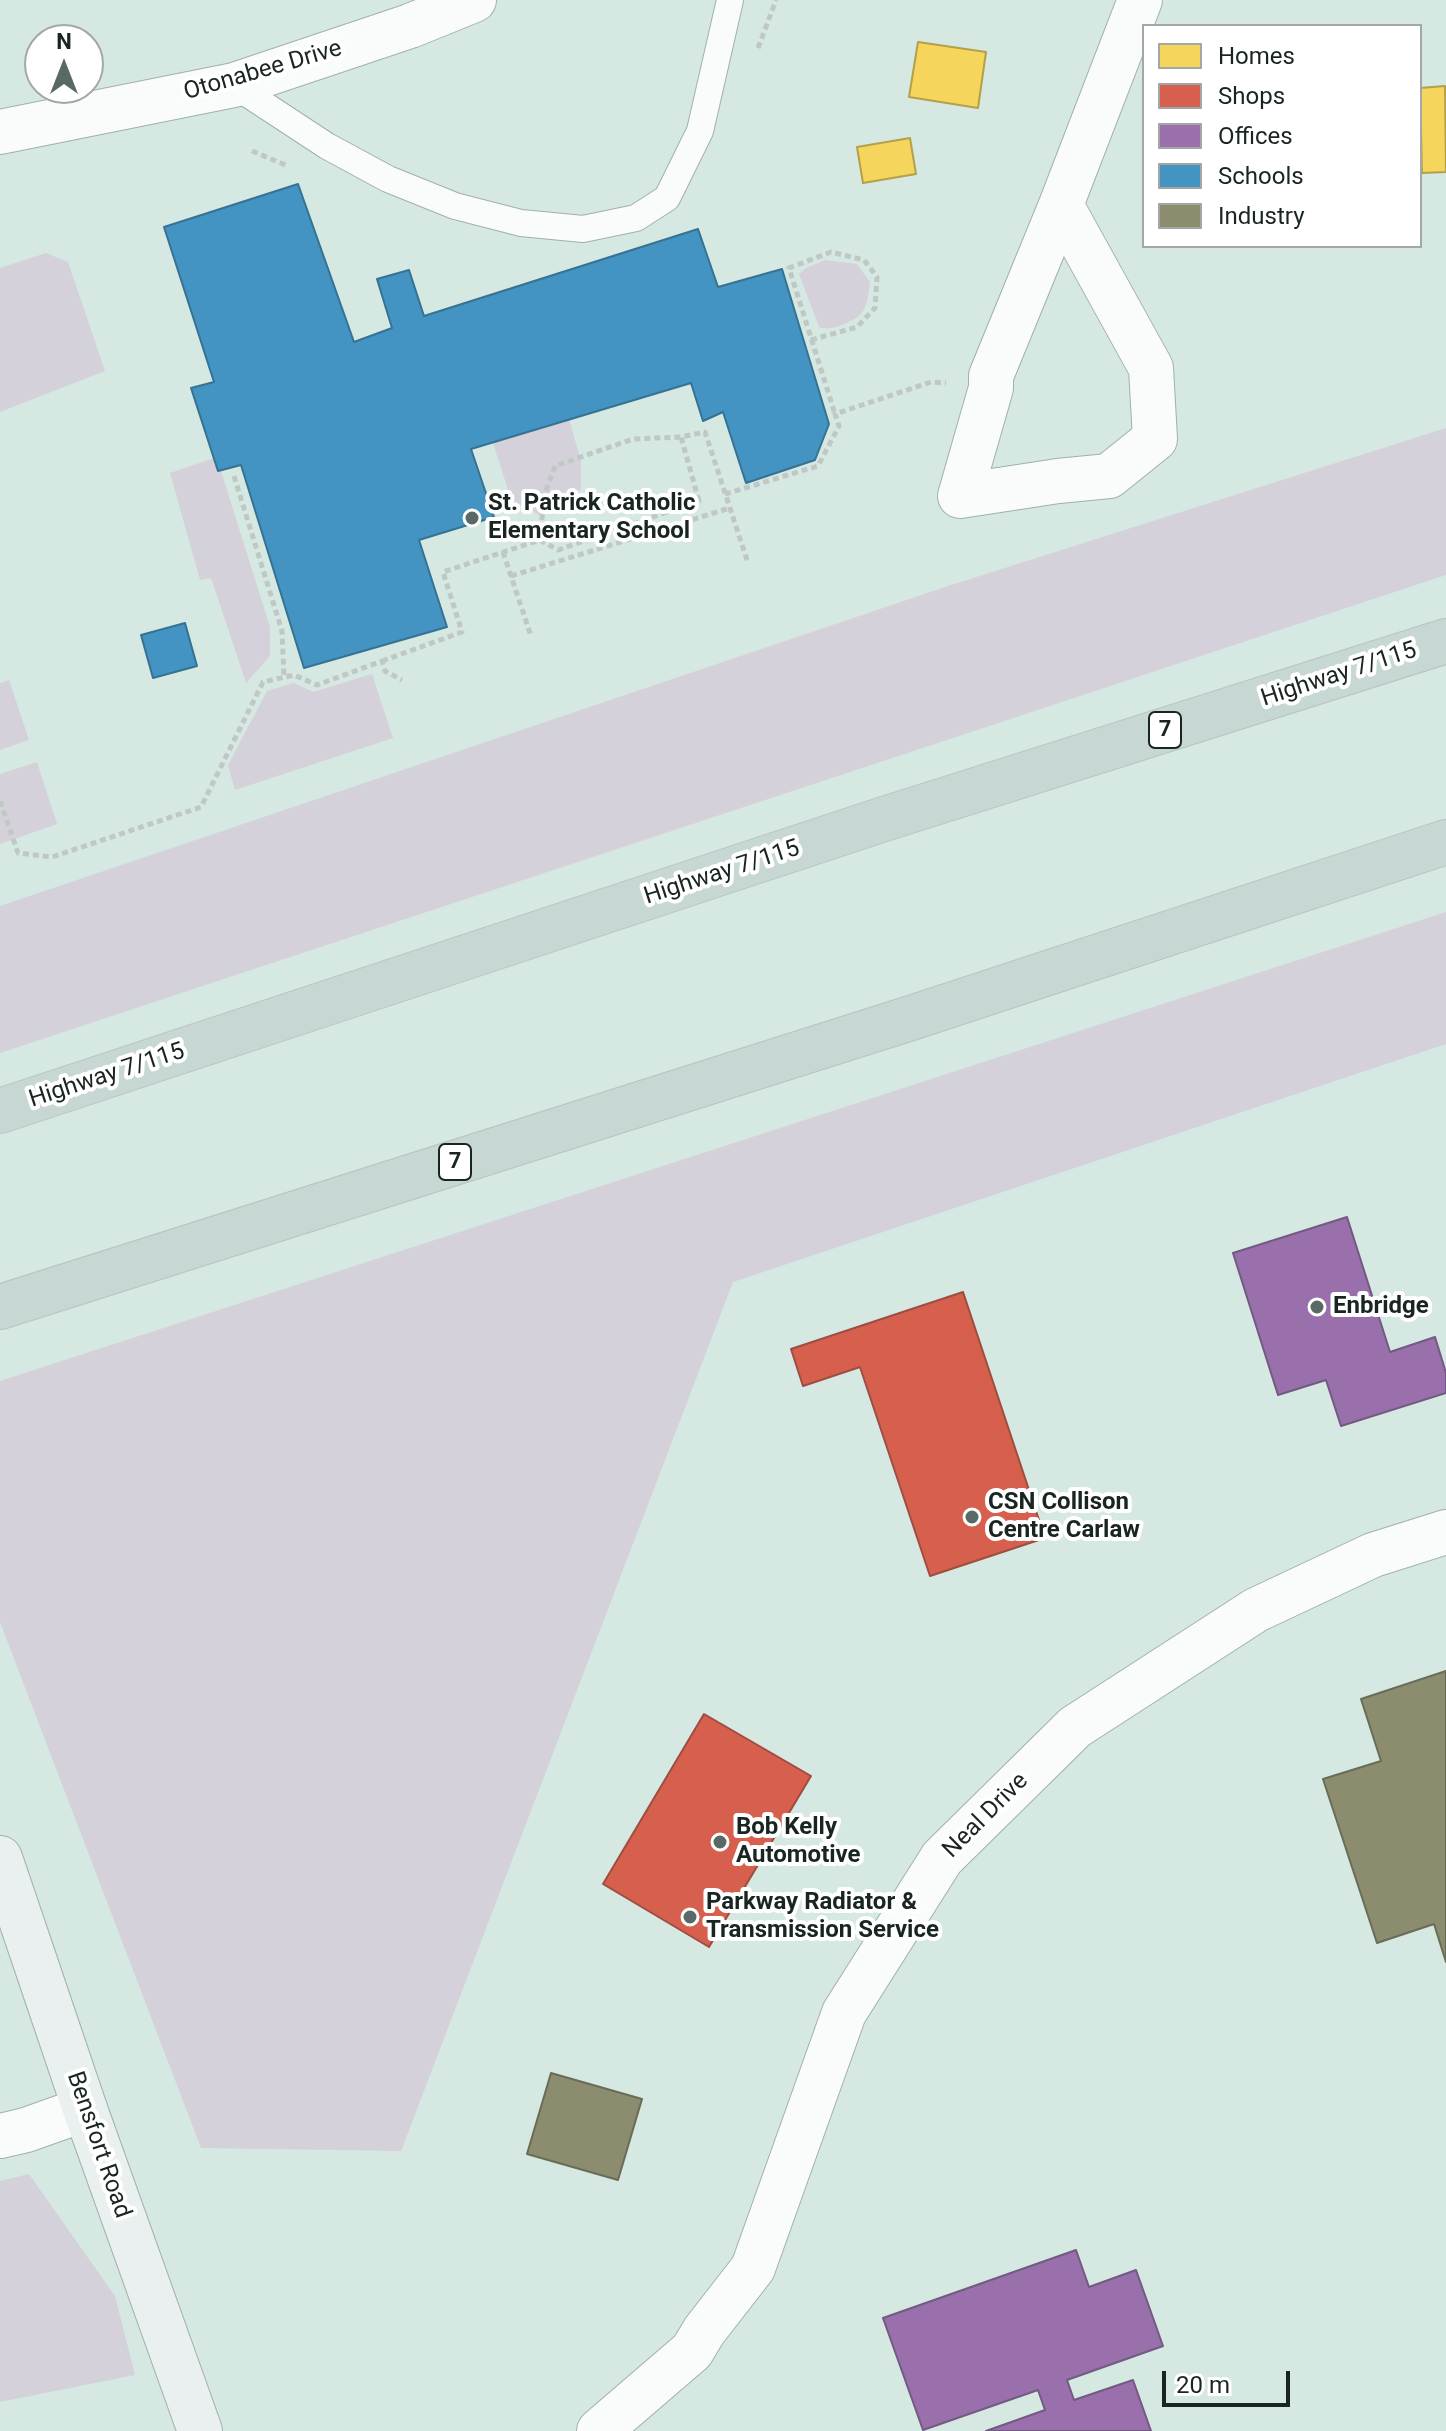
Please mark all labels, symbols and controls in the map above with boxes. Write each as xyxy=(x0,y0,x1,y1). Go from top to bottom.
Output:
north arrow xyxy=(24,24,104,104)
legend xyxy=(1142,24,1422,248)
text: N xyxy=(56,29,72,54)
street label: Otonabee Drive xyxy=(181,35,345,107)
text: Homes xyxy=(1218,42,1295,70)
text: Shops xyxy=(1218,82,1285,110)
text: Offices xyxy=(1218,122,1293,150)
text: Schools xyxy=(1218,162,1304,190)
text: Industry xyxy=(1218,202,1304,230)
place label: St. Patrick Catholic Elementary School xyxy=(488,490,695,546)
marker: St. Patrick Catholic Elementary School xyxy=(463,509,481,527)
street label: Highway 7/115 xyxy=(1258,636,1420,714)
road number: 7 xyxy=(1149,712,1181,748)
street label: Highway 7/115 xyxy=(641,834,803,912)
street label: Highway 7/115 xyxy=(26,1037,188,1115)
road number: 7 xyxy=(439,1144,471,1180)
place label: Enbridge xyxy=(1333,1293,1429,1321)
marker: Enbridge xyxy=(1308,1298,1326,1316)
place label: CSN Collison Centre Carlaw xyxy=(988,1489,1140,1545)
marker: CSN Collison Centre Carlaw xyxy=(963,1508,981,1526)
street label: Neal Drive xyxy=(937,1767,1035,1865)
place label: Bob Kelly Automotive xyxy=(736,1814,861,1870)
marker: Bob Kelly Automotive xyxy=(711,1833,729,1851)
place label: Parkway Radiator & Transmission Service xyxy=(706,1889,939,1945)
marker: Parkway Radiator & Transmission Service xyxy=(681,1908,699,1926)
street label: Bensfort Road xyxy=(59,2068,137,2222)
scale bar xyxy=(1166,2355,1294,2405)
text: 20 m xyxy=(1176,2371,1230,2399)

